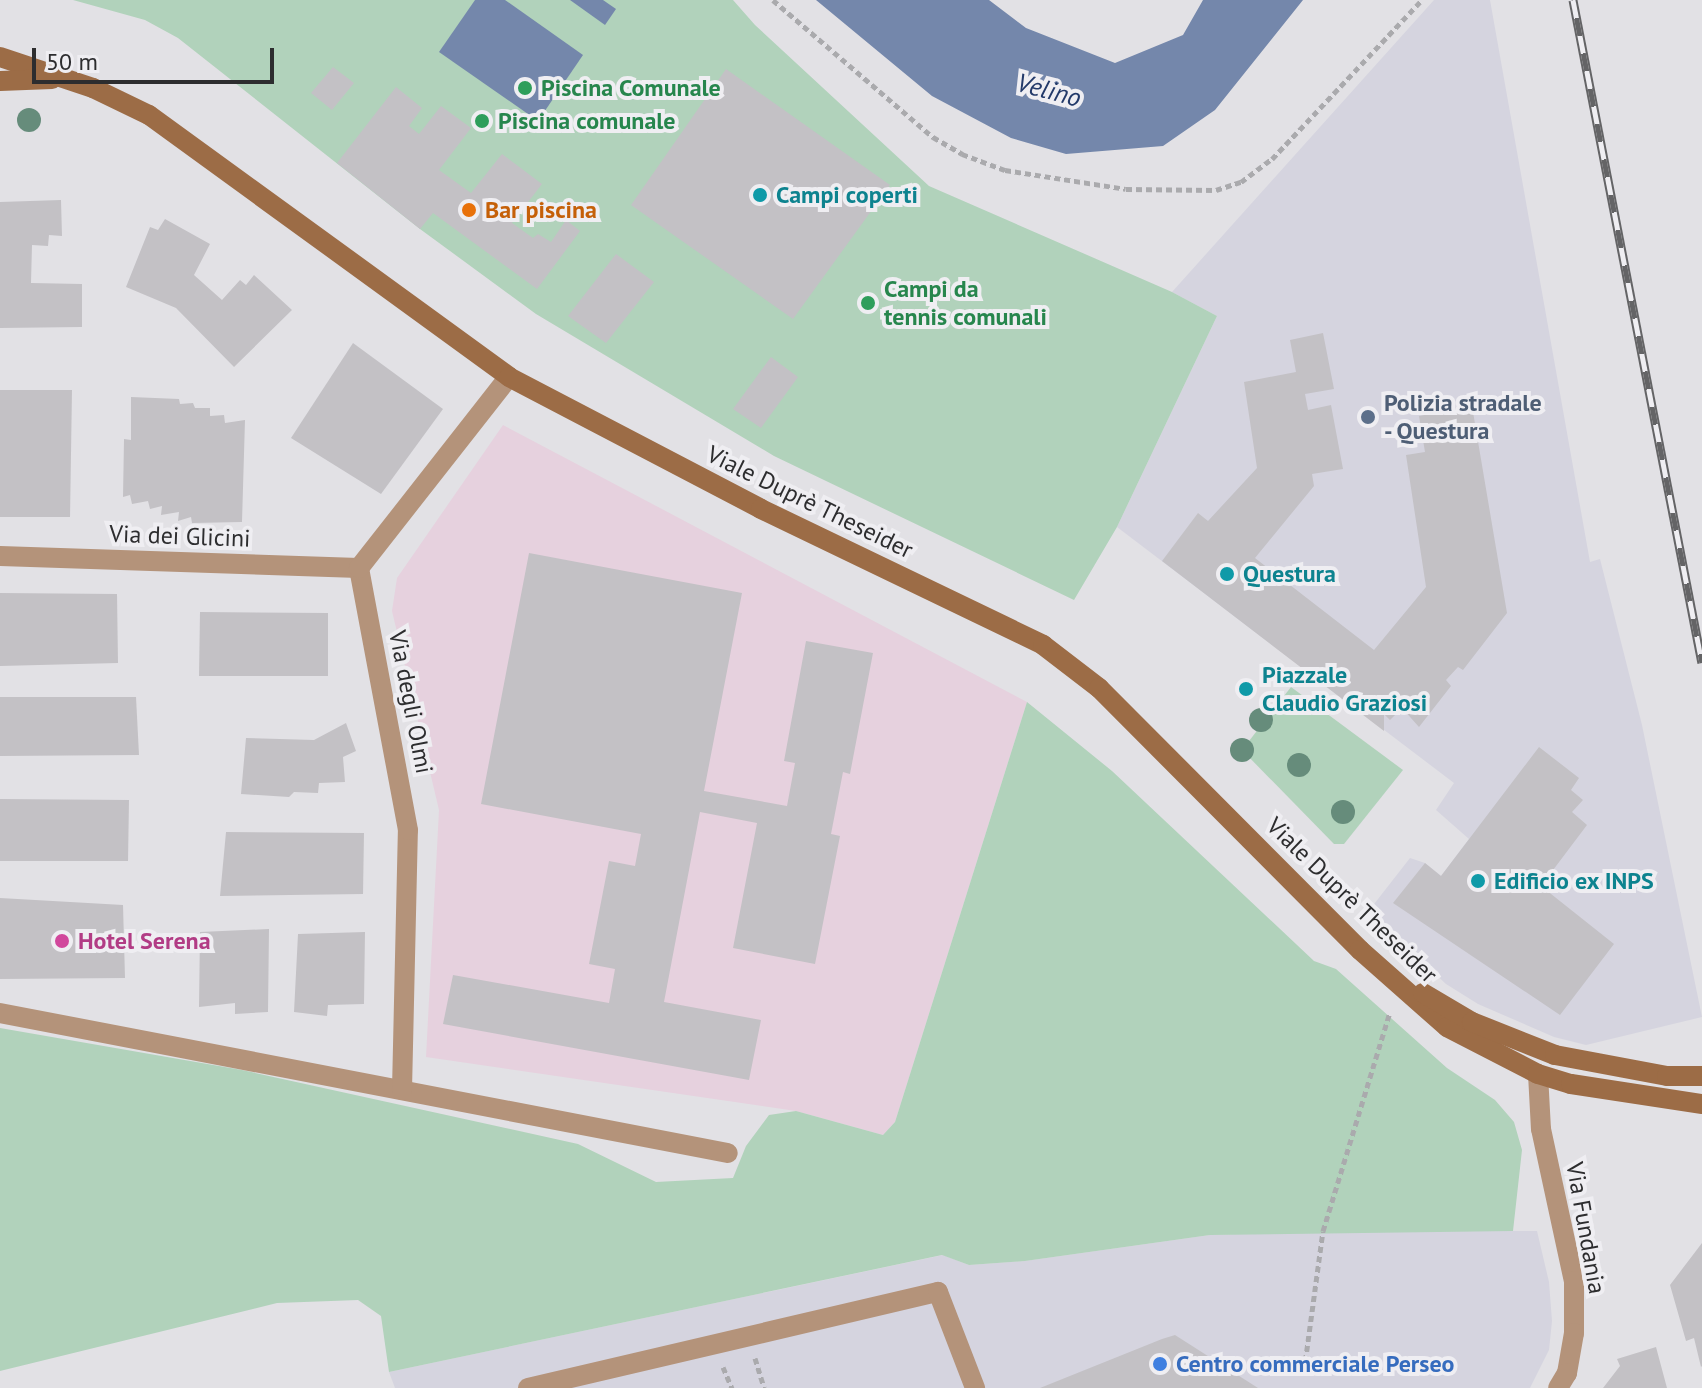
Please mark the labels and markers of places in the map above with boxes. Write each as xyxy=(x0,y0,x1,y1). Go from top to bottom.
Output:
place label: Piscina Comunale xyxy=(541,74,721,102)
marker: Piscina Comunale xyxy=(516,79,534,97)
place label: Piscina comunale xyxy=(498,107,676,135)
marker: Piscina comunale xyxy=(473,112,491,130)
place label: Campi coperti xyxy=(776,181,918,209)
marker: Campi coperti xyxy=(751,186,769,204)
place label: Bar piscina xyxy=(485,196,597,224)
marker: Bar piscina xyxy=(460,201,478,219)
place label: Campi da tennis comunali xyxy=(884,275,1047,331)
marker: Campi da tennis comunali xyxy=(859,294,877,312)
place label: Polizia stradale - Questura xyxy=(1384,389,1542,445)
marker: Polizia stradale - Questura xyxy=(1359,408,1377,426)
place label: Questura xyxy=(1243,560,1336,588)
marker: Questura xyxy=(1218,565,1236,583)
place label: Piazzale Claudio Graziosi xyxy=(1262,661,1428,717)
marker: Piazzale Claudio Graziosi xyxy=(1237,680,1255,698)
place label: Edificio ex INPS xyxy=(1494,867,1654,895)
marker: Edificio ex INPS xyxy=(1469,872,1487,890)
place label: Hotel Serena xyxy=(78,927,211,955)
marker: Hotel Serena xyxy=(53,932,71,950)
place label: Centro commerciale Perseo xyxy=(1176,1350,1454,1378)
marker: Centro commerciale Perseo xyxy=(1151,1355,1169,1373)

